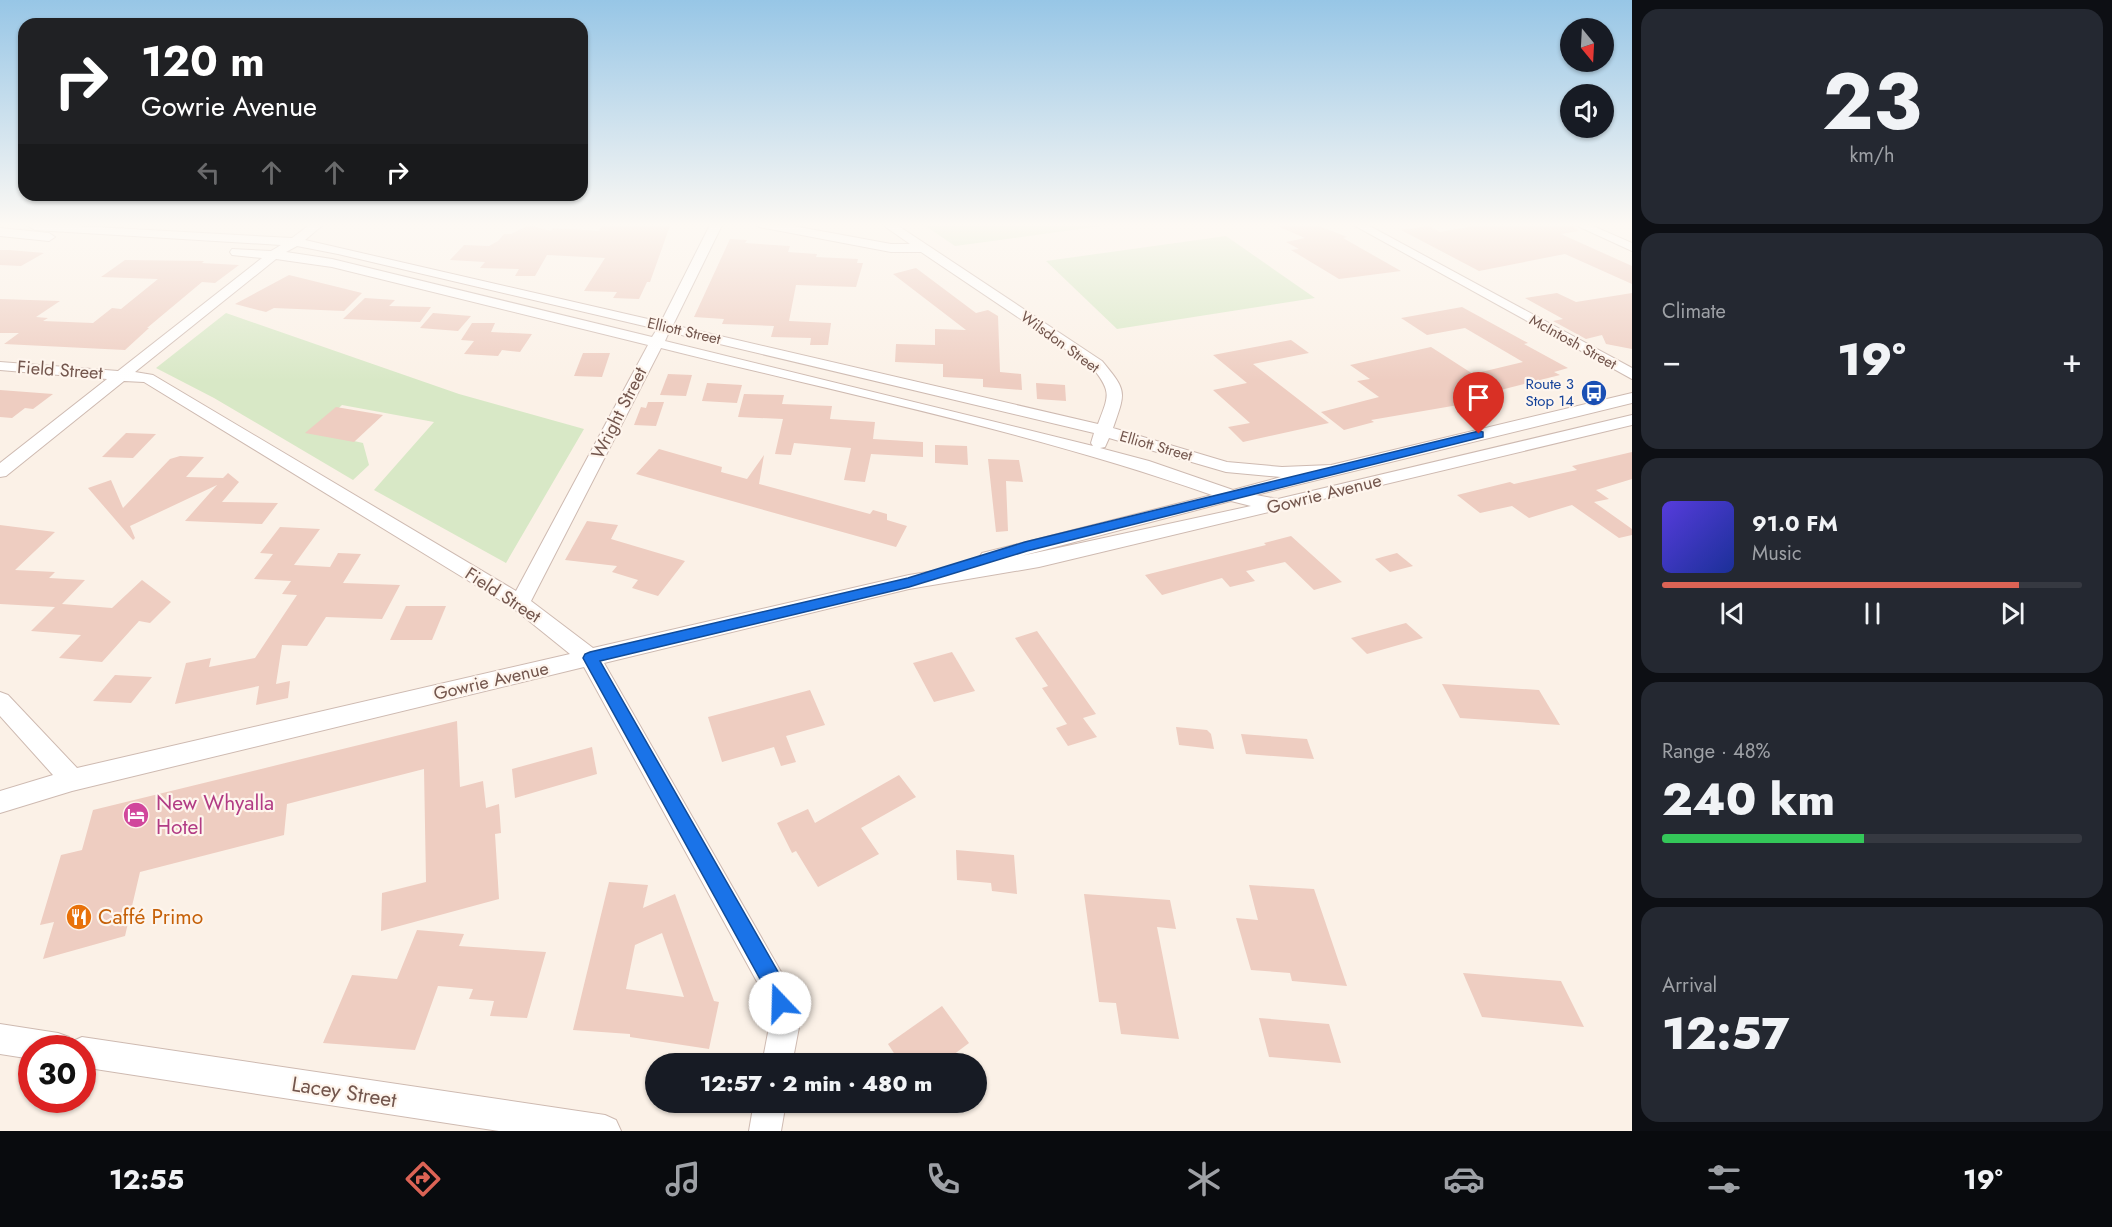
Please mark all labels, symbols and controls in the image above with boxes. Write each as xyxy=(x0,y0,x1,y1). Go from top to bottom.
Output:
north arrow xyxy=(1560,18,1614,72)
map controls xyxy=(1560,18,1614,138)
text: 120 m xyxy=(141,31,265,92)
icon: right xyxy=(42,42,120,120)
text: 23 xyxy=(1822,46,1922,158)
button: sound xyxy=(1560,84,1614,138)
text: Gowrie Avenue xyxy=(141,87,317,126)
text: km/h xyxy=(1849,141,1895,170)
icon: left xyxy=(192,156,225,189)
icon: ahead xyxy=(255,156,288,189)
icon: ahead xyxy=(318,156,351,189)
icon: right xyxy=(381,156,414,189)
text: Climate xyxy=(1662,297,1726,326)
street label: Wilsdon Street xyxy=(1016,306,1104,379)
street label: McIntosh Street xyxy=(1525,309,1621,375)
street label: Elliott Street xyxy=(645,312,723,350)
text: 19° xyxy=(1837,327,1906,392)
text: − xyxy=(1662,337,1681,384)
text: + xyxy=(2062,337,2082,384)
street label: Field Street xyxy=(16,354,104,386)
street label: Wright Street xyxy=(585,362,654,463)
pin xyxy=(1453,372,1504,434)
place label: Route 3 Stop 14 xyxy=(1525,373,1574,412)
bus stop icon: Route 3 Stop 14 xyxy=(1579,378,1609,408)
icon: arrive xyxy=(1462,381,1495,414)
street label: Elliott Street xyxy=(1117,425,1195,467)
street label: Gowrie Avenue xyxy=(1264,467,1384,521)
text: 91.0 FM xyxy=(1752,507,1838,539)
text: Music xyxy=(1752,539,1802,568)
street label: Field Street xyxy=(460,561,547,630)
icon: previous xyxy=(1716,597,1749,630)
icon: pause xyxy=(1856,597,1889,630)
icon: next xyxy=(1996,597,2029,630)
street label: Gowrie Avenue xyxy=(431,655,551,707)
text: Range · 48% xyxy=(1662,737,1771,766)
text: 240 km xyxy=(1662,767,1835,832)
place label: New Whyalla Hotel xyxy=(156,788,274,842)
hotel icon: New Whyalla Hotel xyxy=(121,800,151,830)
restaurant icon: Caffé Primo xyxy=(64,902,94,932)
place label: Caffé Primo xyxy=(98,902,203,932)
position arrow xyxy=(748,971,812,1035)
text: Arrival xyxy=(1662,971,1717,1000)
text: 12:57 xyxy=(1662,1001,1790,1066)
speed limit sign: 30 xyxy=(18,1035,96,1113)
text: 12:57 · 2 min · 480 m xyxy=(700,1067,932,1099)
street label: Lacey Street xyxy=(289,1069,399,1115)
icon: directions xyxy=(402,1158,444,1200)
icon: music xyxy=(662,1158,704,1200)
icon: phone xyxy=(922,1158,964,1200)
icon: climate xyxy=(1183,1158,1225,1200)
icon: car xyxy=(1443,1158,1485,1200)
icon: filters xyxy=(1703,1158,1745,1200)
text: 12:55 xyxy=(109,1160,184,1199)
text: 19° xyxy=(1963,1160,2003,1199)

